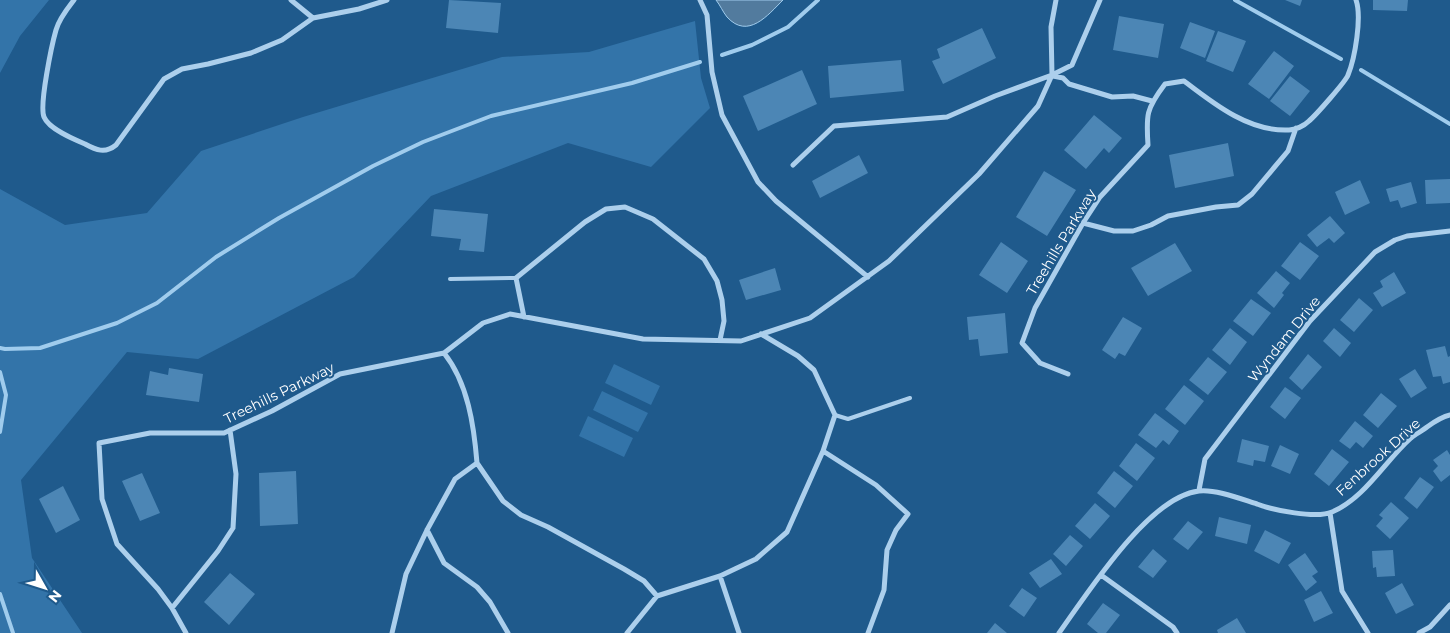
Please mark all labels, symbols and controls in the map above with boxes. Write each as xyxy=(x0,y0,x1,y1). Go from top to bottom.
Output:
street label: Treehills Parkway xyxy=(1022,185,1100,298)
street label: Wyndam Drive xyxy=(1244,292,1324,386)
street label: Treehills Parkway xyxy=(221,358,338,428)
street label: Fenbrook Drive xyxy=(1332,414,1424,500)
north arrow xyxy=(20,563,70,613)
text: N xyxy=(45,586,66,606)

